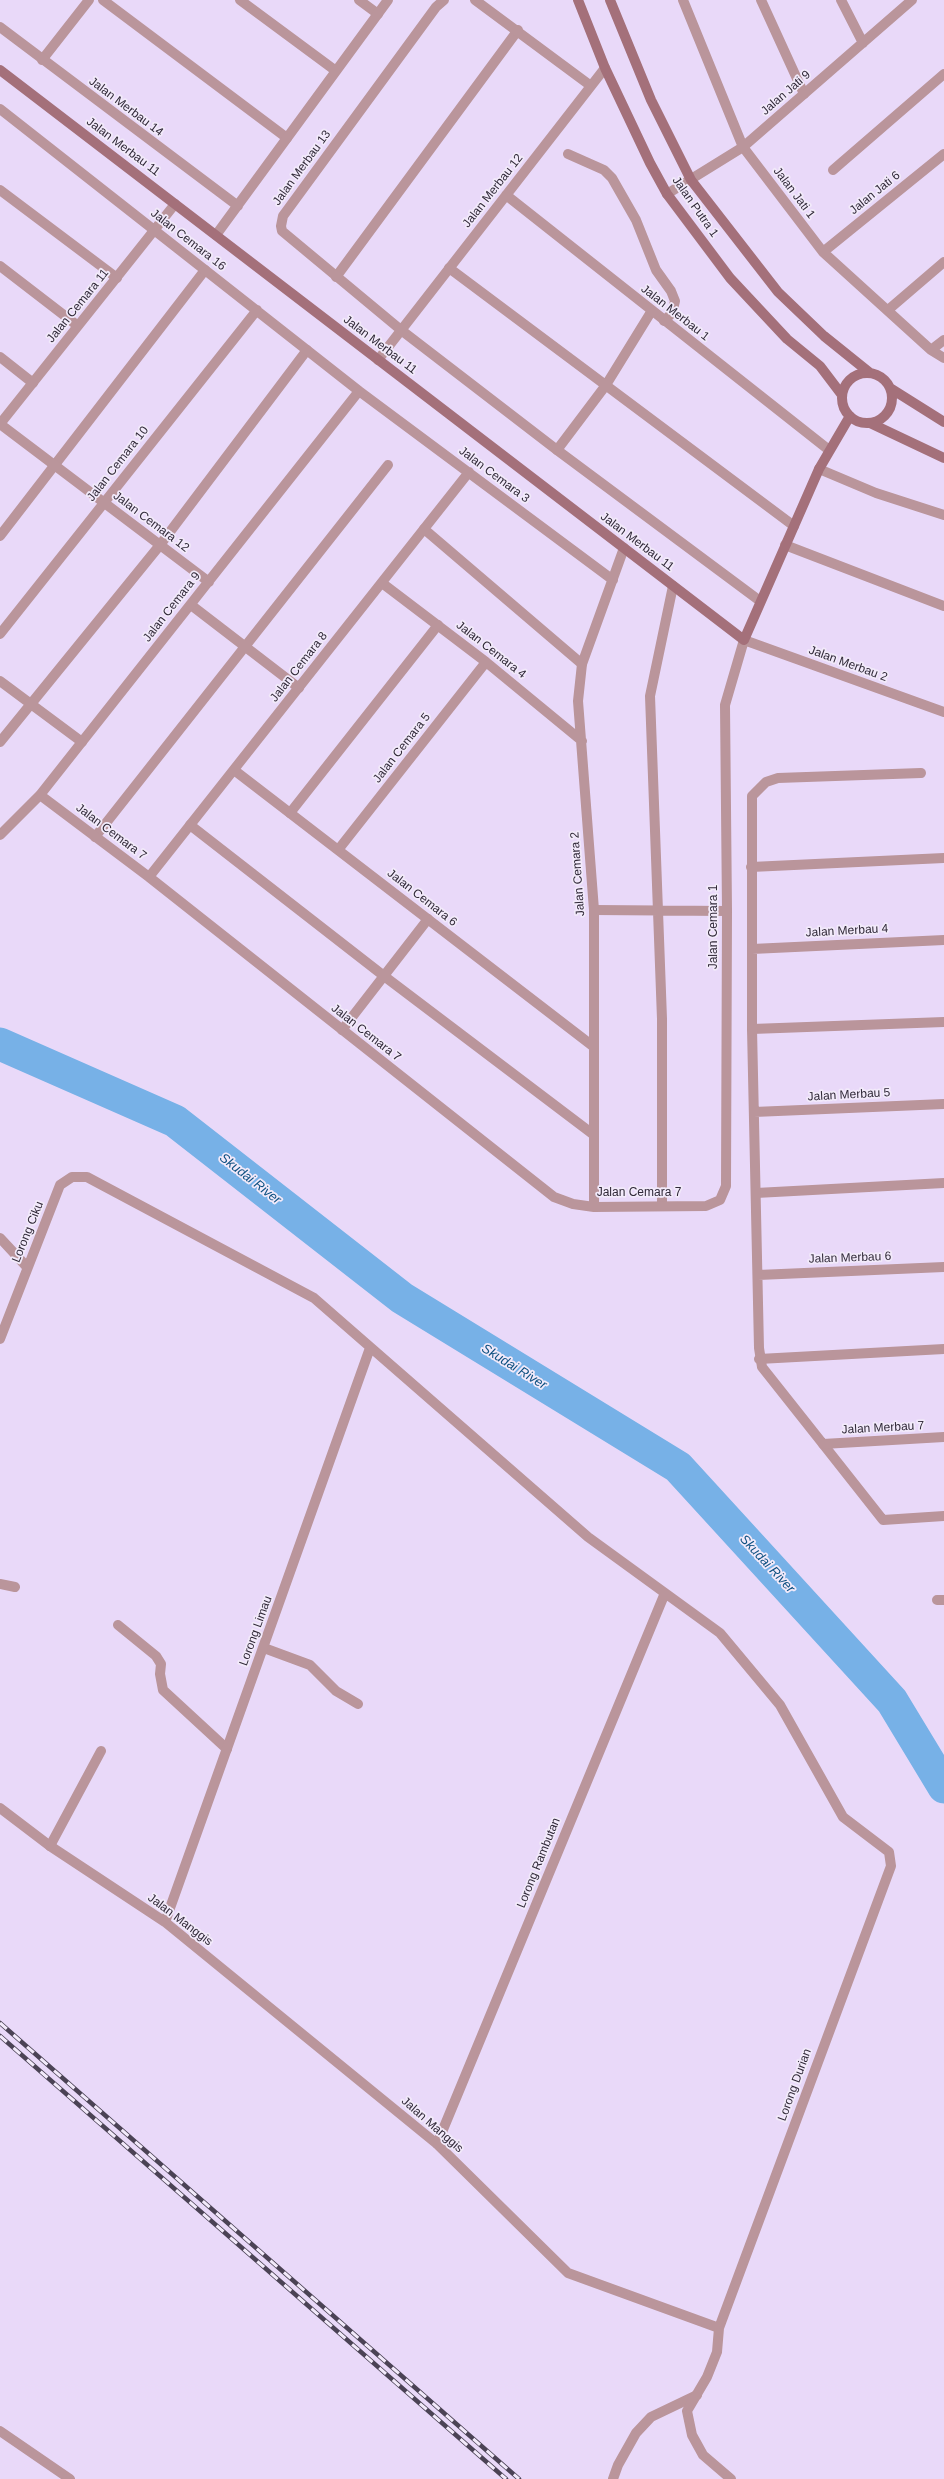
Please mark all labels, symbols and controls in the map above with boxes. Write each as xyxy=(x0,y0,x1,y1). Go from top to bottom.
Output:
street label: Jalan Jati 9 xyxy=(758,68,814,118)
street label: Jalan Merbau 14 xyxy=(86,74,166,140)
street label: Jalan Merbau 11 xyxy=(83,115,163,179)
street label: Jalan Merbau 13 xyxy=(270,128,334,208)
street label: Jalan Merbau 12 xyxy=(460,151,526,231)
street label: Jalan Jati 1 xyxy=(770,164,818,222)
street label: Jalan Jati 6 xyxy=(847,168,903,218)
street label: Jalan Putra 1 xyxy=(669,174,721,240)
street label: Jalan Cemara 16 xyxy=(148,206,228,274)
street label: Jalan Cemara 11 xyxy=(44,266,112,346)
street label: Jalan Merbau 1 xyxy=(638,282,712,344)
street label: Jalan Merbau 11 xyxy=(340,313,420,377)
street label: Jalan Cemara 10 xyxy=(84,424,152,504)
street label: Jalan Cemara 3 xyxy=(456,444,532,506)
street label: Jalan Cemara 12 xyxy=(110,489,192,555)
street label: Jalan Merbau 11 xyxy=(597,510,677,574)
street label: Jalan Cemara 9 xyxy=(140,569,204,645)
street label: Jalan Cemara 4 xyxy=(453,618,529,682)
street label: Jalan Cemara 8 xyxy=(267,629,331,705)
street label: Jalan Merbau 2 xyxy=(807,643,889,685)
street label: Jalan Cemara 5 xyxy=(370,710,434,786)
street label: Jalan Cemara 7 xyxy=(73,801,149,863)
street label: Jalan Cemara 2 xyxy=(568,831,588,917)
street label: Jalan Cemara 6 xyxy=(384,866,460,930)
street label: Jalan Cemara 1 xyxy=(707,885,721,969)
street label: Jalan Merbau 4 xyxy=(805,922,889,940)
street label: Jalan Cemara 7 xyxy=(328,1001,404,1065)
street label: Jalan Merbau 5 xyxy=(807,1086,891,1104)
water label: Skudai River xyxy=(216,1150,284,1208)
street label: Jalan Cemara 7 xyxy=(597,1186,681,1200)
street label: Lorong Ciku xyxy=(9,1199,47,1265)
street label: Jalan Merbau 6 xyxy=(808,1249,892,1267)
water label: Skudai River xyxy=(479,1341,549,1393)
street label: Jalan Merbau 7 xyxy=(841,1419,925,1437)
water label: Skudai River xyxy=(736,1532,798,1596)
street label: Lorong Limau xyxy=(237,1594,275,1668)
street label: Lorong Rambutan xyxy=(514,1816,564,1910)
street label: Jalan Manggis xyxy=(145,1891,215,1949)
street label: Lorong Durian xyxy=(775,2047,815,2123)
street label: Jalan Manggis xyxy=(398,2094,466,2156)

